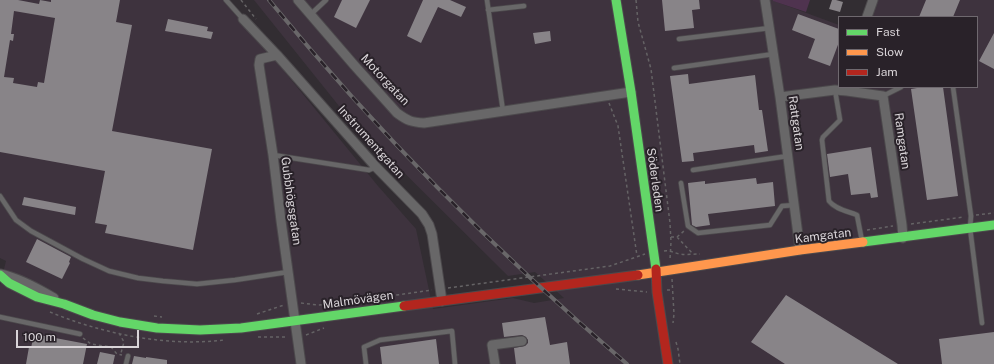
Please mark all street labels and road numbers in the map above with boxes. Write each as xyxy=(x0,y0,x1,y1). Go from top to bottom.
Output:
street label: Motorgatan xyxy=(358,51,412,109)
street label: Rattgatan xyxy=(785,95,807,151)
street label: Instrumentgatan xyxy=(334,103,408,181)
street label: Ramgatan xyxy=(891,112,913,170)
street label: Söderleden xyxy=(643,147,667,213)
street label: Gubbhögsgatan xyxy=(278,156,304,246)
street label: Kamgatan xyxy=(794,225,852,247)
street label: Malmövägen xyxy=(322,288,394,312)

